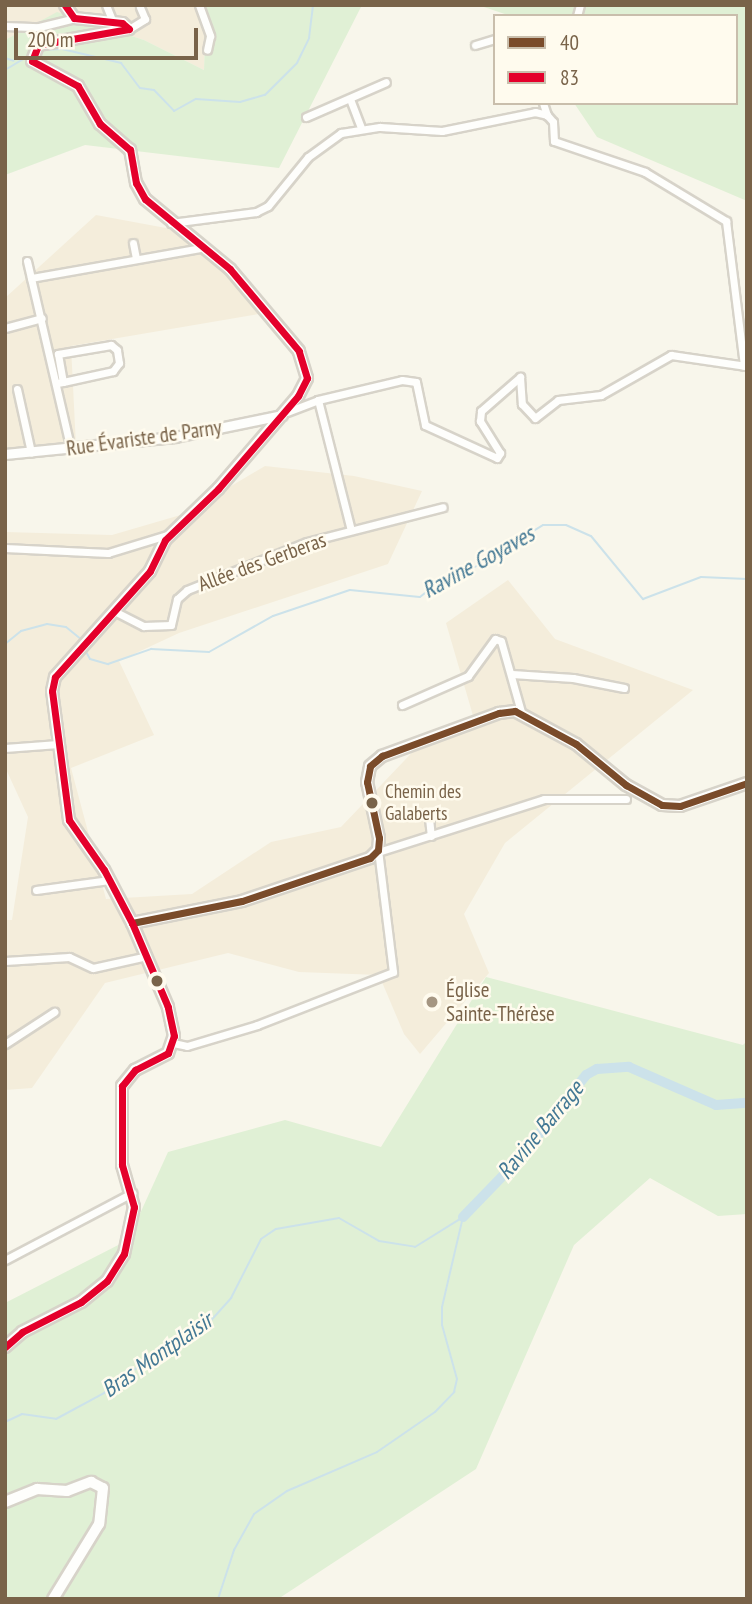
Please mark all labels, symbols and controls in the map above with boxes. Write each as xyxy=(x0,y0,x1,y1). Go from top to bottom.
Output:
scale bar xyxy=(18,14,201,58)
legend xyxy=(493,14,738,105)
text: 200 m xyxy=(27,26,73,53)
text: 40 xyxy=(560,29,579,56)
text: 83 xyxy=(560,64,579,91)
street label: Rue Évariste de Parny xyxy=(65,415,223,461)
water label: Ravine Goyaves xyxy=(417,520,539,604)
street label: Allée des Gerberas xyxy=(195,527,329,597)
place label: Chemin des Galaberts xyxy=(385,781,461,825)
marker: Chemin des Galaberts xyxy=(365,796,379,810)
unlabelled marker xyxy=(150,974,164,988)
place label: Église Sainte-Thérèse xyxy=(446,977,555,1027)
marker: Église Sainte-Thérèse xyxy=(424,994,440,1010)
water label: Ravine Barrage xyxy=(491,1075,589,1185)
water label: Bras Montplaisir xyxy=(96,1307,218,1403)

